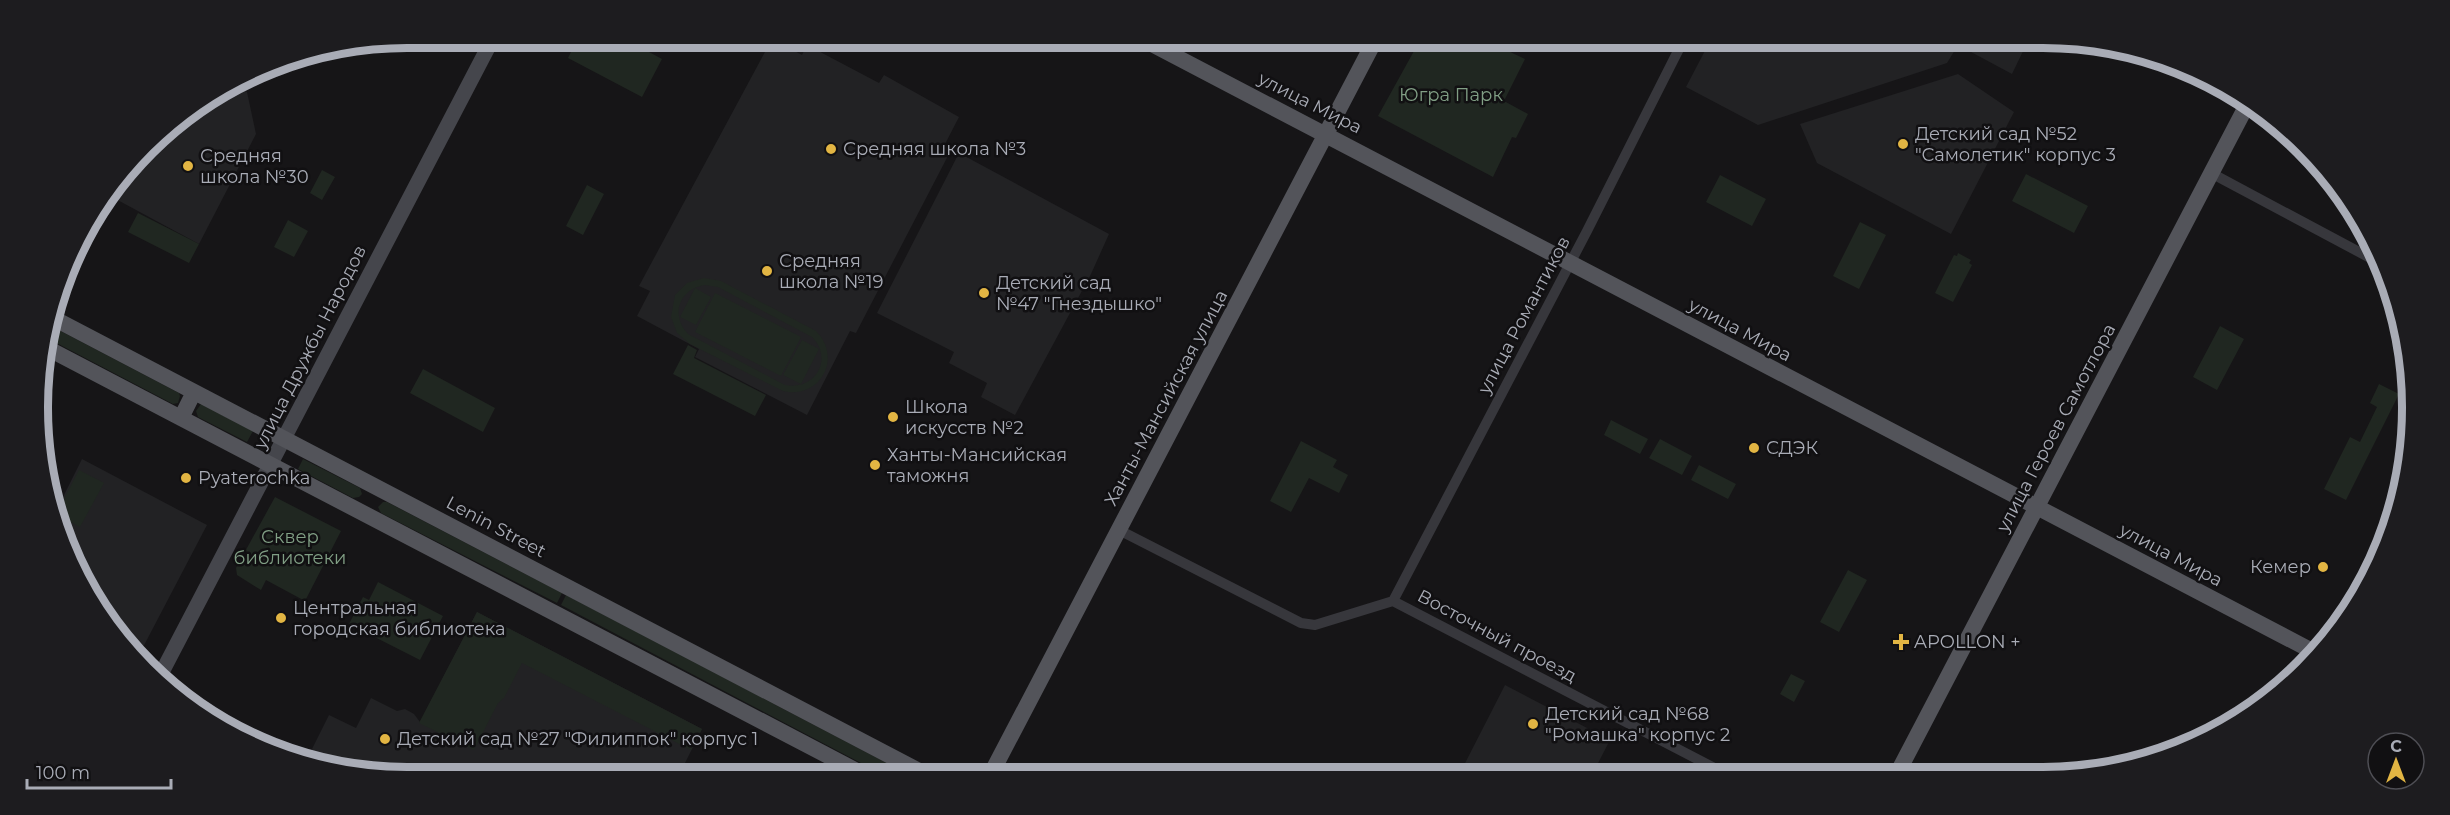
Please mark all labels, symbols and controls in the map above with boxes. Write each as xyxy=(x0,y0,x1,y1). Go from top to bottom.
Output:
street label: улица Мира xyxy=(1254,67,1366,139)
park label: Югра Парк xyxy=(1399,84,1503,106)
place label: Детский сад №52 "Самолетик" корпус 3 xyxy=(1915,123,2116,166)
marker: Детский сад №52 "Самолетик" корпус 3 xyxy=(1896,137,1910,151)
place label: Средняя школа №3 xyxy=(843,138,1026,160)
marker: Средняя школа №3 xyxy=(824,142,838,156)
place label: Средняя школа №30 xyxy=(200,145,309,188)
marker: Средняя школа №30 xyxy=(181,159,195,173)
street label: улица Романтиков xyxy=(1473,232,1575,398)
street label: улица Дружбы Народов xyxy=(249,242,371,453)
place label: Средняя школа №19 xyxy=(779,250,883,293)
marker: Средняя школа №19 xyxy=(760,264,774,278)
place label: Детский сад №47 "Гнездышко" xyxy=(996,272,1162,315)
marker: Детский сад №47 "Гнездышко" xyxy=(977,286,991,300)
street label: Ханты-Мансийская улица xyxy=(1100,286,1232,510)
street label: улица Мира xyxy=(1684,293,1795,366)
street label: улица Героев Самотлора xyxy=(1991,320,2120,537)
place label: Школа искусств №2 xyxy=(905,396,1024,439)
marker: Школа искусств №2 xyxy=(886,410,900,424)
place label: СДЭК xyxy=(1766,437,1819,459)
marker: СДЭК xyxy=(1747,441,1761,455)
place label: Ханты-Мансийская таможня xyxy=(887,444,1067,487)
marker: Ханты-Мансийская таможня xyxy=(868,458,882,472)
place label: Pyaterochka xyxy=(198,467,310,489)
marker: Pyaterochka xyxy=(179,471,193,485)
street label: Lenin Street xyxy=(442,492,550,562)
street label: улица Мира xyxy=(2115,518,2226,591)
park label: Сквер библиотеки xyxy=(234,526,346,569)
place label: Кемер xyxy=(2250,556,2311,578)
marker: Кемер xyxy=(2316,560,2330,574)
street label: Восточный проезд xyxy=(1414,585,1581,687)
place label: Центральная городская библиотека xyxy=(293,597,505,640)
marker: Центральная городская библиотека xyxy=(274,611,288,625)
place label: APOLLON + xyxy=(1914,631,2021,653)
marker: APOLLON + xyxy=(1892,633,1910,651)
place label: Детский сад №68 "Ромашка" корпус 2 xyxy=(1545,703,1730,746)
marker: Детский сад №68 "Ромашка" корпус 2 xyxy=(1526,717,1540,731)
place label: Детский сад №27 "Филиппок" корпус 1 xyxy=(397,728,758,750)
north arrow xyxy=(2366,731,2426,791)
marker: Детский сад №27 "Филиппок" корпус 1 xyxy=(378,732,392,746)
text: С xyxy=(2390,737,2402,756)
scale bar xyxy=(27,752,171,790)
text: 100 m xyxy=(36,762,90,784)

